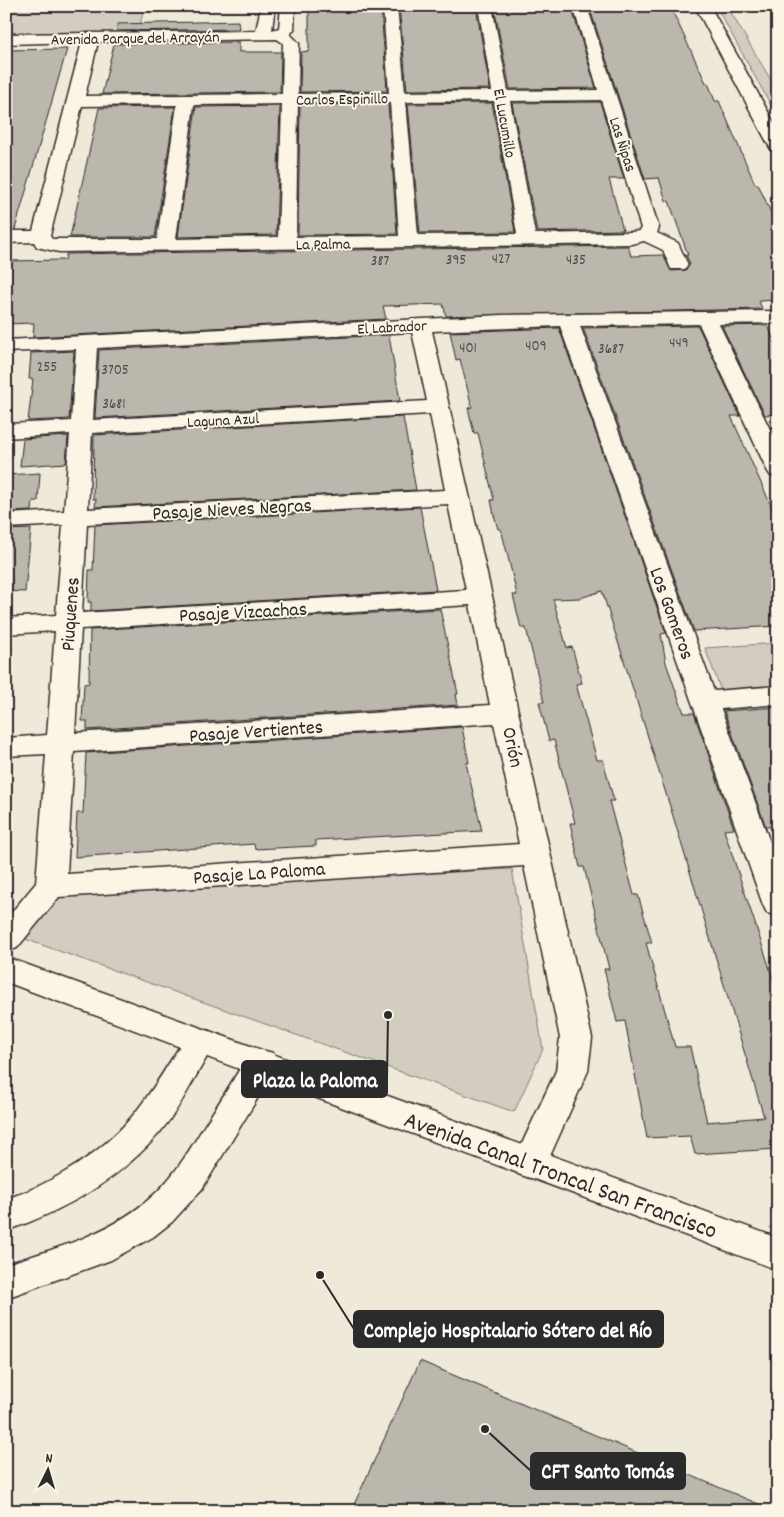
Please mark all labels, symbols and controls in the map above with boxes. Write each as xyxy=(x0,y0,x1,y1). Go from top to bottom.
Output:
street label: Avenida Parque del Arrayán xyxy=(50,27,220,52)
street label: El Lucumillo xyxy=(486,87,521,160)
street label: Carlos Espinillo xyxy=(296,88,388,113)
street label: Las Ñipas xyxy=(602,114,641,175)
street label: La Palma xyxy=(295,234,351,257)
house number: 427 xyxy=(492,249,511,271)
house number: 395 xyxy=(446,250,466,272)
house number: 435 xyxy=(566,250,586,272)
house number: 387 xyxy=(371,251,389,273)
street label: El Labrador xyxy=(357,315,428,342)
house number: 449 xyxy=(669,333,689,355)
house number: 409 xyxy=(525,336,547,358)
house number: 401 xyxy=(459,338,477,360)
house number: 3687 xyxy=(598,339,624,361)
house number: 255 xyxy=(37,357,57,379)
house number: 3705 xyxy=(101,360,129,382)
house number: 3681 xyxy=(102,394,126,416)
street label: Laguna Azul xyxy=(187,408,260,435)
street label: Pasaje Nieves Negras xyxy=(152,493,313,529)
street label: Los Gomeros xyxy=(641,564,700,664)
street label: Piuquenes xyxy=(55,576,89,652)
street label: Pasaje Vizcachas xyxy=(178,597,308,631)
street label: Pasaje Vertientes xyxy=(188,714,324,752)
street label: Orión xyxy=(493,725,529,770)
street label: Pasaje La Paloma xyxy=(192,856,327,894)
callout: Plaza la Paloma xyxy=(242,1061,387,1097)
text: Plaza la Paloma xyxy=(253,1068,378,1098)
street label: Avenida Canal Troncal San Francisco xyxy=(399,1104,721,1249)
callout: Complejo Hospitalario Sótero del Río xyxy=(354,1311,663,1347)
text: Complejo Hospitalario Sótero del Río xyxy=(364,1318,652,1348)
north arrow xyxy=(22,1444,72,1494)
text: N xyxy=(45,1449,53,1469)
callout: CFT Santo Tomás xyxy=(531,1453,685,1489)
text: CFT Santo Tomás xyxy=(541,1459,675,1489)

